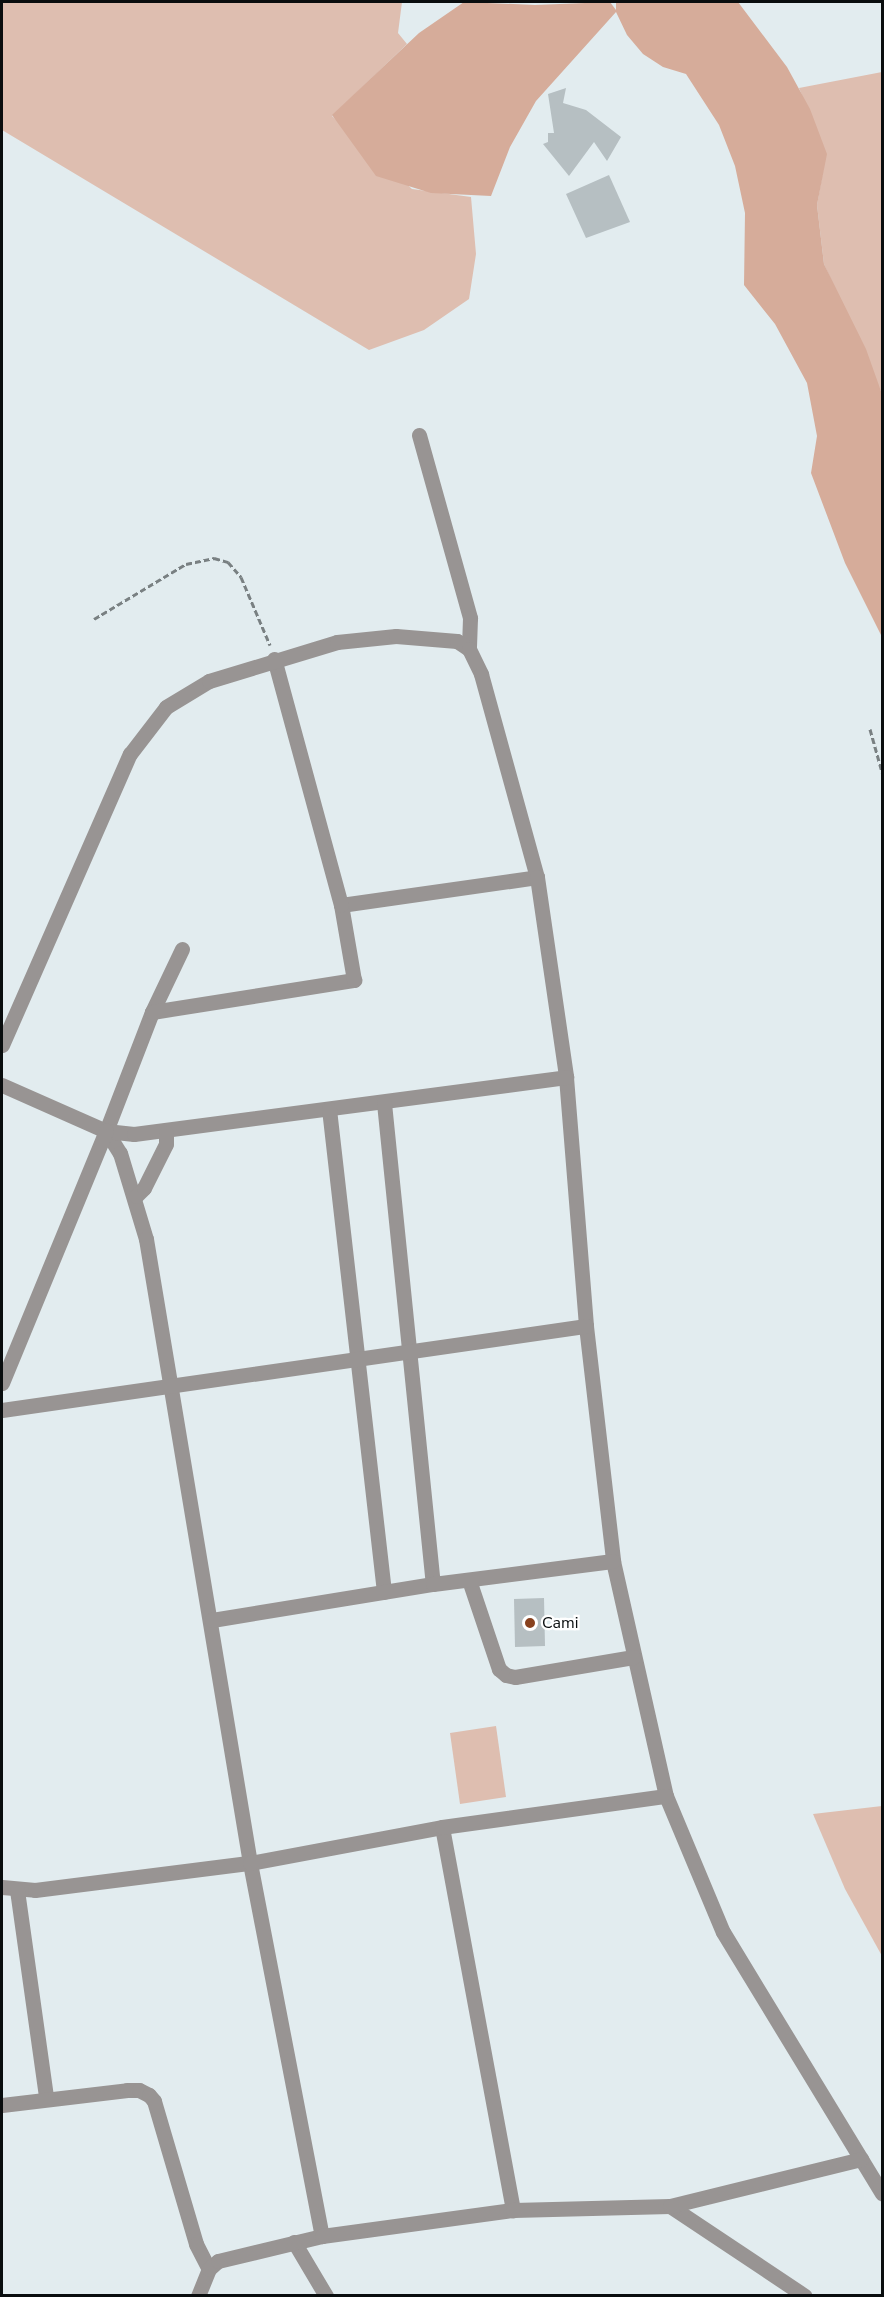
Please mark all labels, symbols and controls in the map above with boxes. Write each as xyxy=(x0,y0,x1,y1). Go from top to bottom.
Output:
place label: Cami xyxy=(542,1613,578,1633)
marker: Cami xyxy=(523,1616,537,1630)

